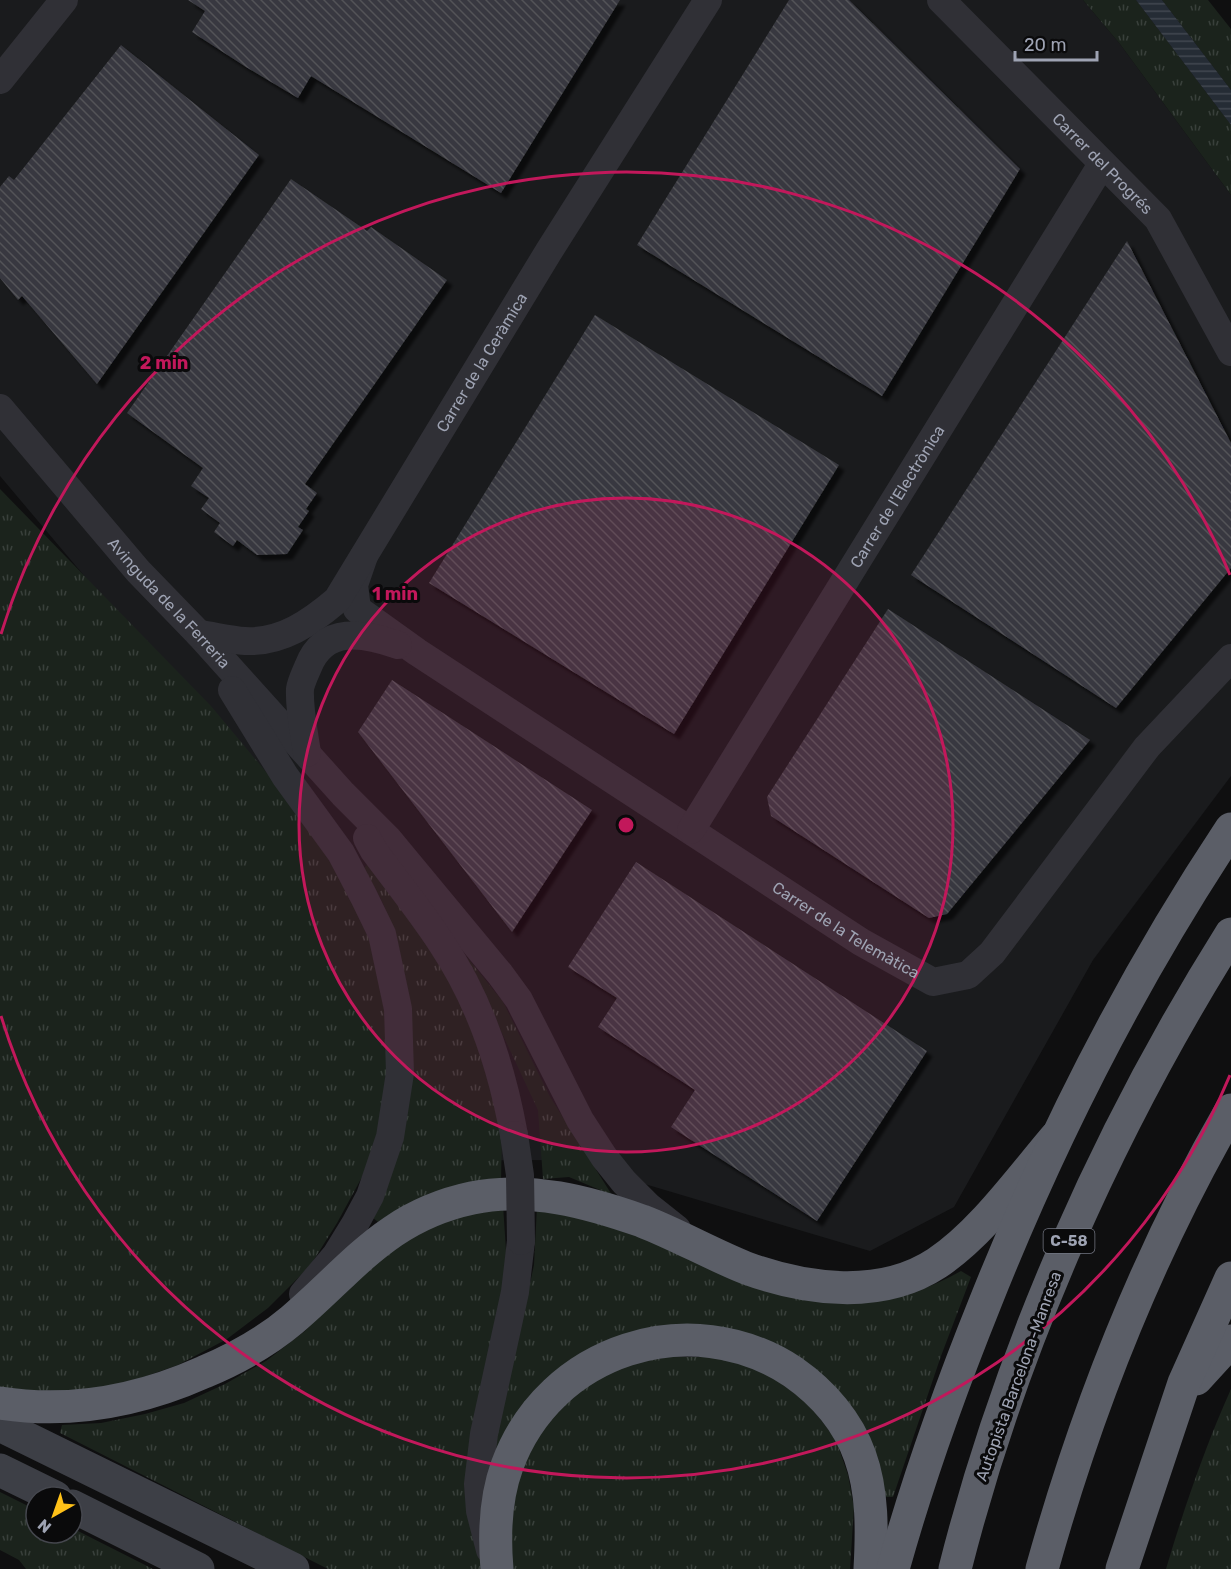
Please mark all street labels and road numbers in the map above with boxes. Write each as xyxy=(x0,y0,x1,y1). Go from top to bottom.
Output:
street label: Carrer del Progrés xyxy=(1048,109,1157,218)
street label: Carrer de la Ceràmica xyxy=(432,289,531,436)
street label: Carrer de l'Electrònica xyxy=(846,422,948,571)
street label: Avinguda de la Ferreria xyxy=(104,534,234,672)
street label: Carrer de la Telemàtica xyxy=(769,878,923,983)
road number: C-58 xyxy=(1044,1229,1094,1253)
street label: Autopista Barcelona-Manresa xyxy=(972,1269,1065,1484)

